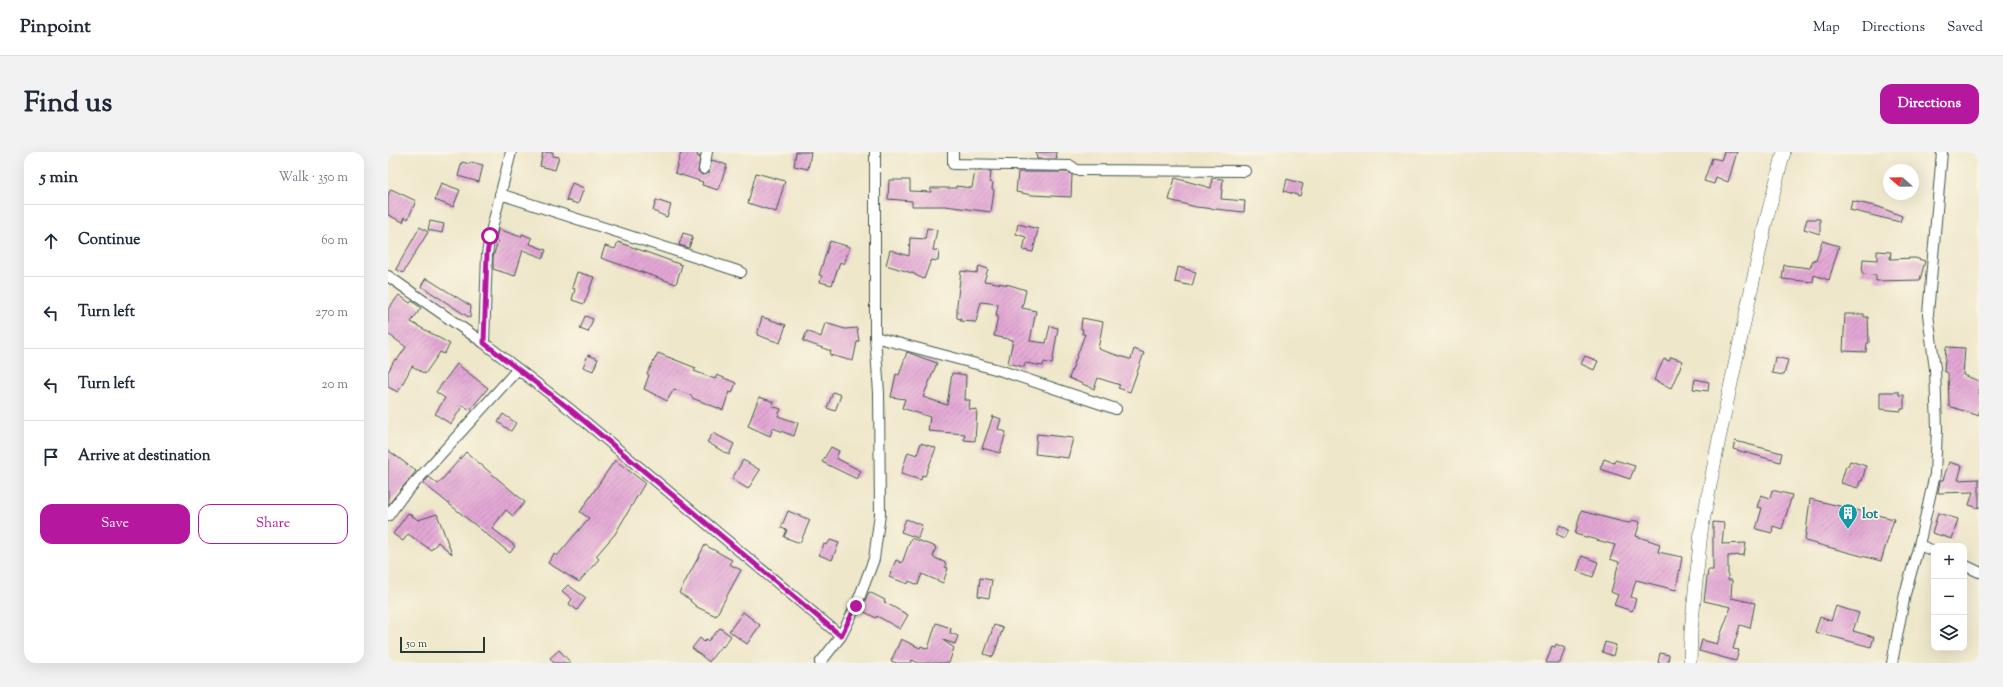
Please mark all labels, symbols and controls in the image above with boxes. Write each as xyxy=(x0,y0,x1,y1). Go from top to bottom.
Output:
text: Pinpoint xyxy=(20,14,91,41)
text: Map xyxy=(1813,18,1840,38)
text: Directions xyxy=(1862,18,1925,38)
text: Saved xyxy=(1947,18,1983,38)
text: Find us xyxy=(24,84,112,124)
button: Directions xyxy=(1880,84,1979,124)
north arrow xyxy=(1883,164,1919,200)
text: 5 min xyxy=(40,166,78,190)
text: Walk · 350 m xyxy=(279,169,348,187)
route start xyxy=(481,227,499,245)
icon: ahead xyxy=(40,230,62,252)
text: Continue xyxy=(78,230,140,251)
text: 60 m xyxy=(321,232,348,250)
icon: left xyxy=(40,302,62,324)
text: Turn left xyxy=(78,302,135,323)
text: 270 m xyxy=(315,304,348,322)
icon: left xyxy=(40,374,62,396)
text: Turn left xyxy=(78,374,135,395)
text: 20 m xyxy=(322,376,348,394)
icon: arrive xyxy=(40,446,62,468)
text: Arrive at destination xyxy=(78,446,211,467)
building icon: lot xyxy=(1837,502,1859,530)
button: Save xyxy=(40,504,190,544)
button: Share xyxy=(198,504,348,544)
place label: lot xyxy=(1862,505,1878,525)
map controls xyxy=(1931,543,1967,651)
button: + xyxy=(1931,543,1967,579)
button: − xyxy=(1931,579,1967,615)
route end xyxy=(847,597,865,615)
button: layers xyxy=(1931,615,1967,651)
scale bar xyxy=(400,635,485,654)
text: 50 m xyxy=(406,636,427,652)

